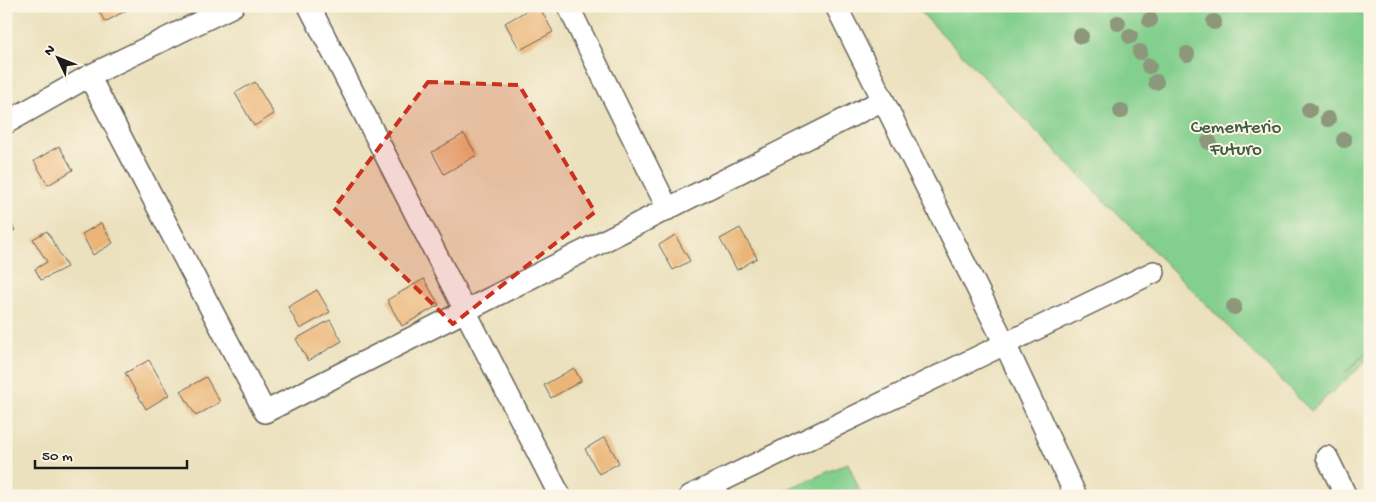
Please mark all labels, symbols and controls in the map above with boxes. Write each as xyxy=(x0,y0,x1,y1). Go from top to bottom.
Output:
north arrow xyxy=(32,32,82,82)
text: N xyxy=(41,42,60,60)
park label: Cementerio Futuro xyxy=(1191,117,1281,162)
scale bar xyxy=(35,437,188,469)
text: 50 m xyxy=(42,448,73,466)

